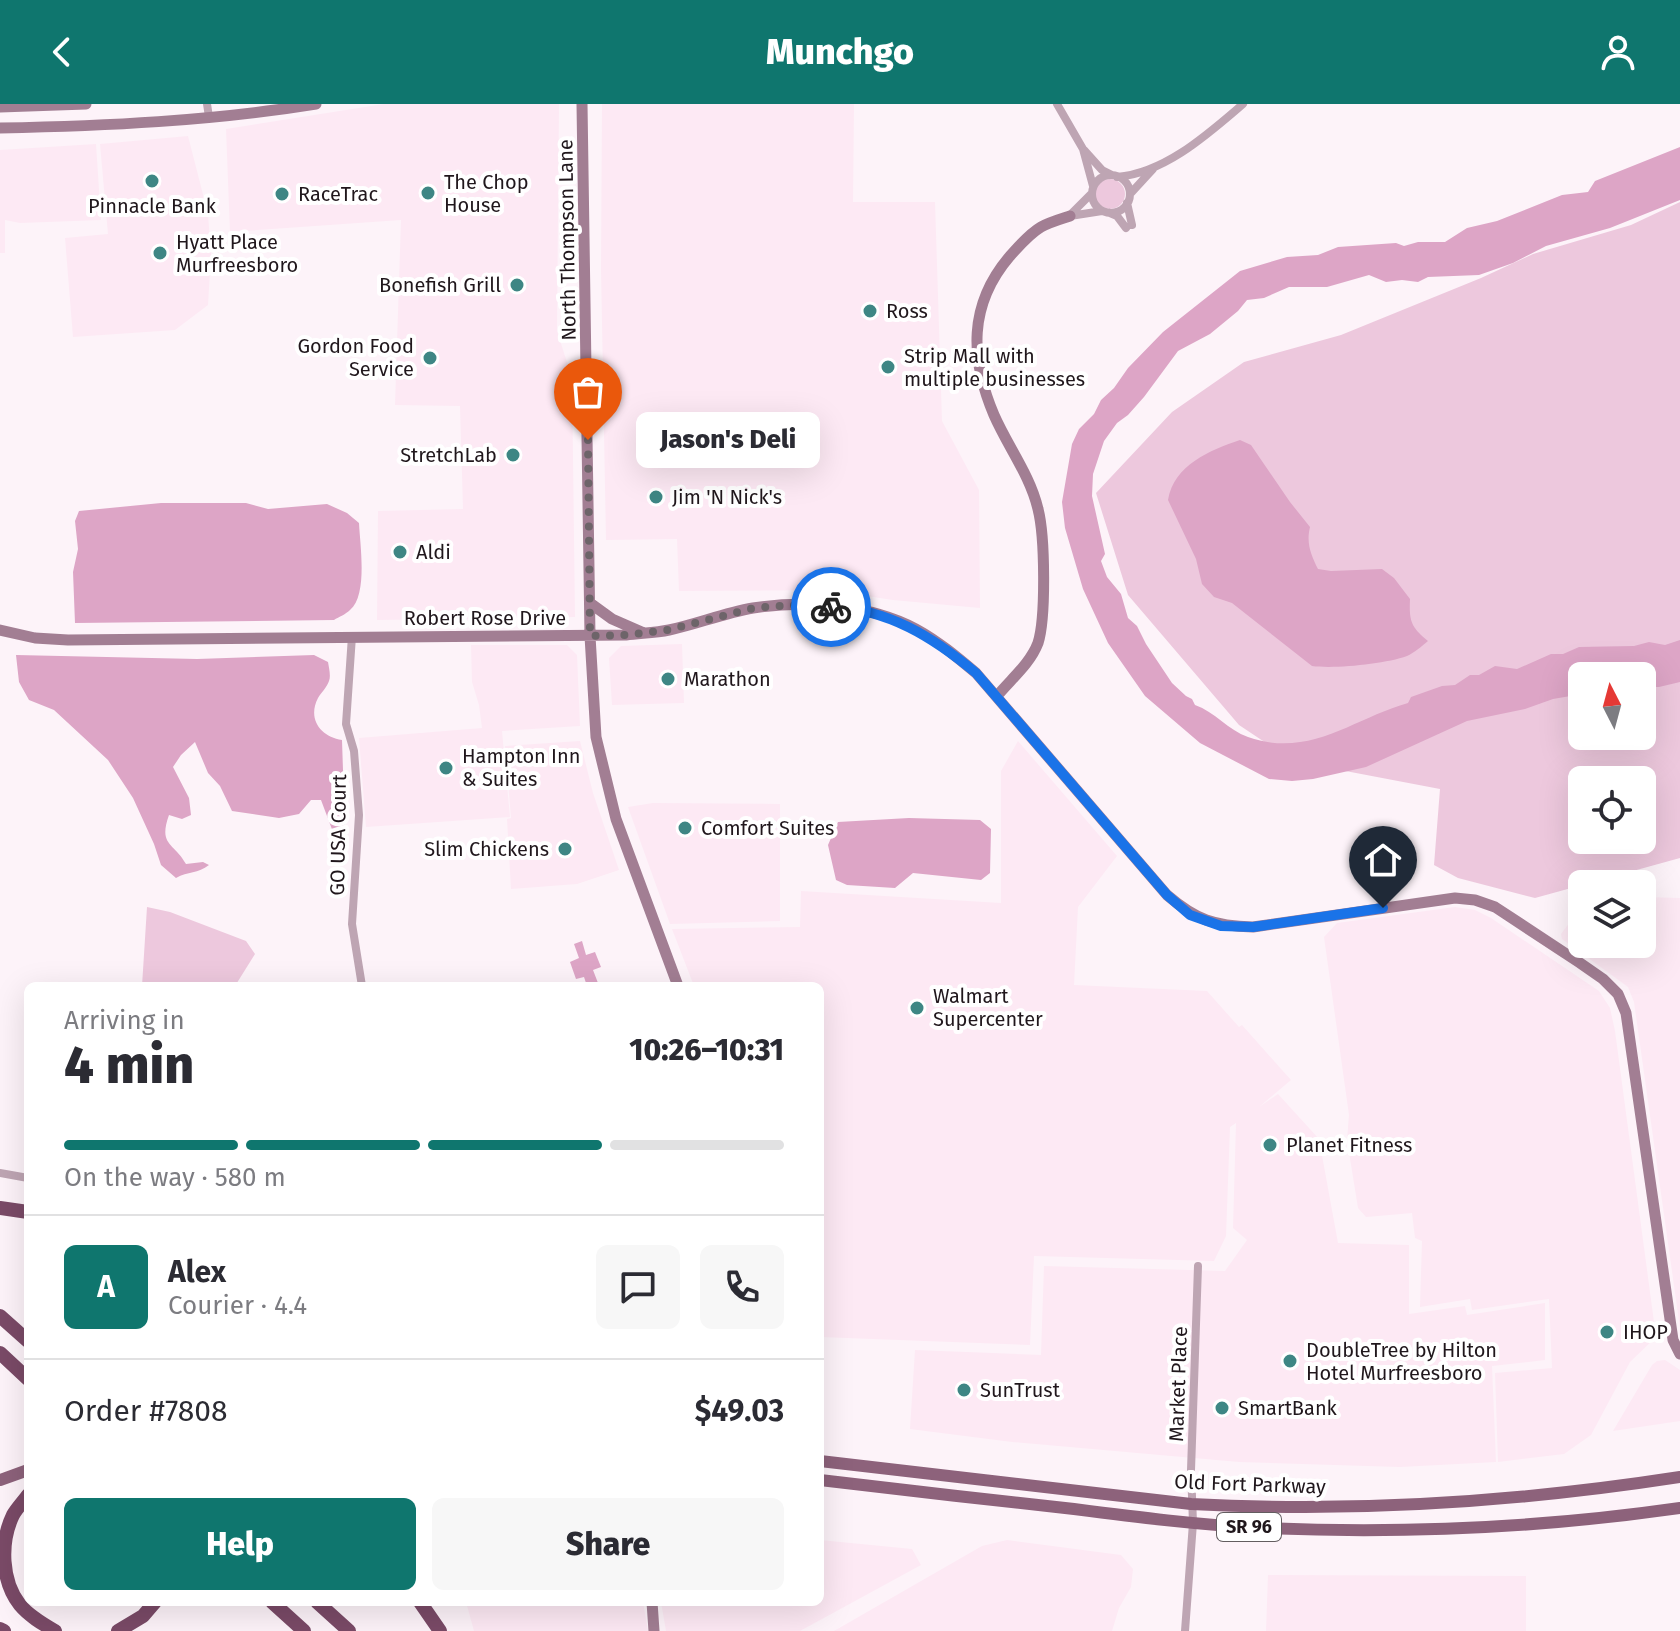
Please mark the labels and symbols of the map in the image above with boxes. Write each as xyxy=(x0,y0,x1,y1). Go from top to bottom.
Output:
street label: North Thompson Lane xyxy=(553,139,581,341)
place label: The Chop House xyxy=(444,170,529,217)
marker: Pinnacle Bank xyxy=(143,172,161,190)
place label: RaceTrac xyxy=(298,182,378,206)
marker: The Chop House xyxy=(419,184,437,202)
marker: RaceTrac xyxy=(273,185,291,203)
place label: Pinnacle Bank xyxy=(88,194,217,218)
place label: Hyatt Place Murfreesboro xyxy=(176,230,298,277)
marker: Hyatt Place Murfreesboro xyxy=(151,244,169,262)
place label: Bonefish Grill xyxy=(379,273,501,297)
marker: Bonefish Grill xyxy=(508,276,526,294)
place label: Ross xyxy=(886,299,928,323)
marker: Ross xyxy=(861,302,879,320)
place label: Gordon Food Service xyxy=(297,334,414,381)
place label: Strip Mall with multiple businesses xyxy=(904,344,1085,391)
marker: Gordon Food Service xyxy=(421,349,439,367)
pin xyxy=(554,358,622,440)
marker: Strip Mall with multiple businesses xyxy=(879,358,897,376)
callout: Jason's Deli xyxy=(636,412,820,468)
place label: StretchLab xyxy=(400,443,497,467)
marker: StretchLab xyxy=(504,446,522,464)
place label: Jim 'N Nick's xyxy=(672,485,782,509)
marker: Jim 'N Nick's xyxy=(647,488,665,506)
place label: Aldi xyxy=(416,540,451,564)
marker: Aldi xyxy=(391,543,409,561)
courier xyxy=(791,567,871,647)
street label: Robert Rose Drive xyxy=(404,606,566,630)
north arrow xyxy=(1568,662,1656,750)
place label: Marathon xyxy=(684,667,771,691)
marker: Marathon xyxy=(659,670,677,688)
place label: Hampton Inn & Suites xyxy=(462,744,580,791)
marker: Hampton Inn & Suites xyxy=(437,759,455,777)
street label: GO USA Court xyxy=(325,773,351,896)
place label: Comfort Suites xyxy=(701,816,834,840)
marker: Comfort Suites xyxy=(676,819,694,837)
pin xyxy=(1349,826,1417,908)
place label: Slim Chickens xyxy=(424,837,549,861)
marker: Slim Chickens xyxy=(556,840,574,858)
place label: Walmart Supercenter xyxy=(933,984,1043,1031)
marker: Walmart Supercenter xyxy=(908,999,926,1017)
place label: Planet Fitness xyxy=(1286,1133,1412,1157)
marker: Planet Fitness xyxy=(1261,1136,1279,1154)
place label: IHOP xyxy=(1623,1320,1668,1344)
marker: IHOP xyxy=(1598,1323,1616,1341)
street label: Market Place xyxy=(1164,1326,1192,1442)
place label: DoubleTree by Hilton Hotel Murfreesboro xyxy=(1306,1338,1497,1385)
marker: DoubleTree by Hilton Hotel Murfreesboro xyxy=(1281,1352,1299,1370)
place label: SunTrust xyxy=(980,1378,1061,1402)
marker: SunTrust xyxy=(955,1381,973,1399)
place label: SmartBank xyxy=(1238,1396,1338,1420)
marker: SmartBank xyxy=(1213,1399,1231,1417)
street label: Old Fort Parkway xyxy=(1174,1469,1326,1499)
road number: SR 96 xyxy=(1217,1513,1281,1541)

